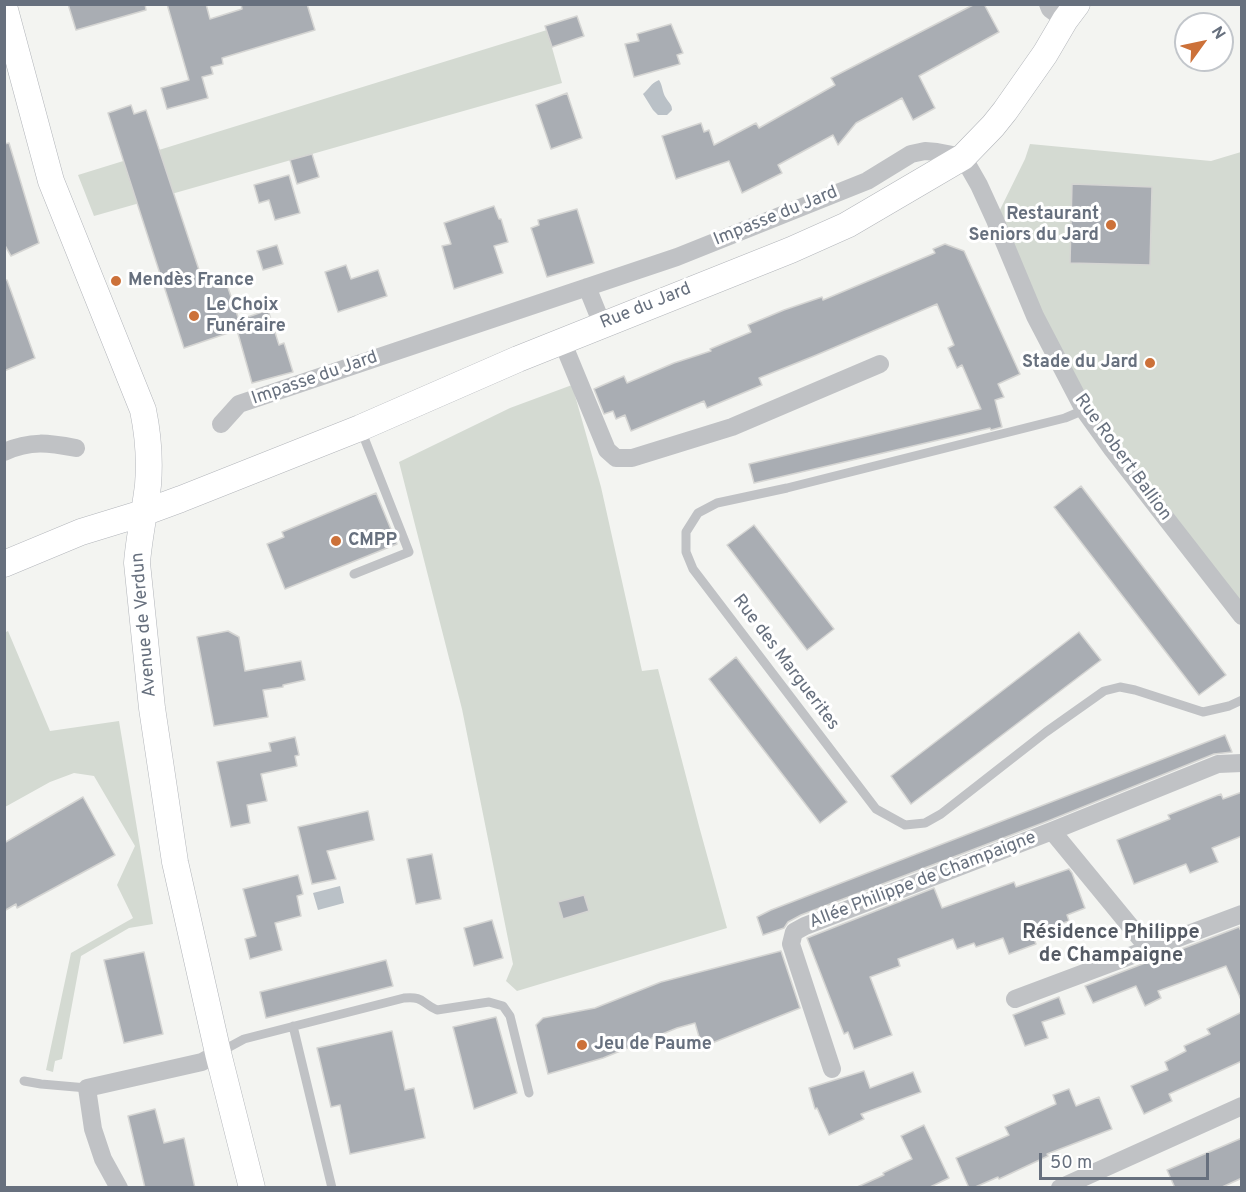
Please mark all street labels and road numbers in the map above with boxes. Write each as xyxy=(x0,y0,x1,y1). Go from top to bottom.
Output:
street label: Impasse du Jard xyxy=(711,182,841,252)
street label: Rue du Jard xyxy=(597,279,695,335)
street label: Impasse du Jard xyxy=(249,347,381,411)
street label: Rue Robert Ballion xyxy=(1069,390,1175,526)
street label: Avenue de Verdun xyxy=(128,552,162,698)
street label: Rue des Marguerites xyxy=(727,591,843,735)
street label: Allée Philippe de Champaigne xyxy=(807,828,1039,934)

